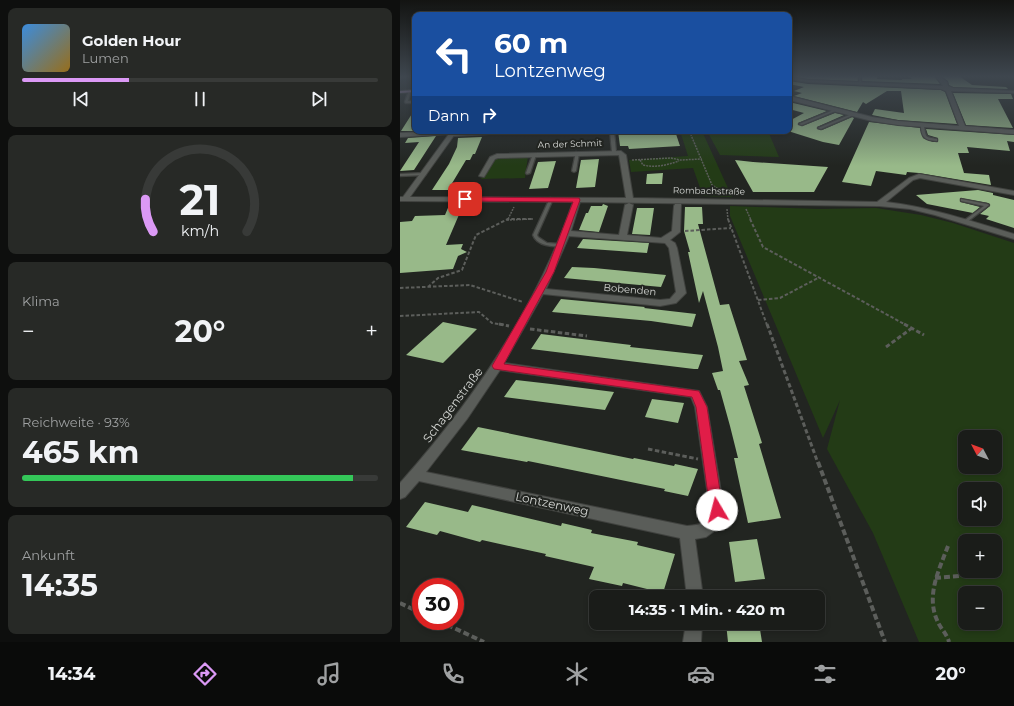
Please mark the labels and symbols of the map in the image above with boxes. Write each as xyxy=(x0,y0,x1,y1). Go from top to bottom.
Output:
street label: An der Schmit xyxy=(538,137,603,150)
pin xyxy=(448,182,482,216)
street label: Rombachstraße xyxy=(673,184,746,197)
street label: Bobenden xyxy=(603,281,657,298)
street label: Schagenstraße xyxy=(419,364,486,445)
north arrow xyxy=(958,430,1002,474)
street label: Lontzenweg xyxy=(514,488,590,519)
position arrow xyxy=(696,489,738,531)
speed limit sign: 30 xyxy=(412,578,464,630)

